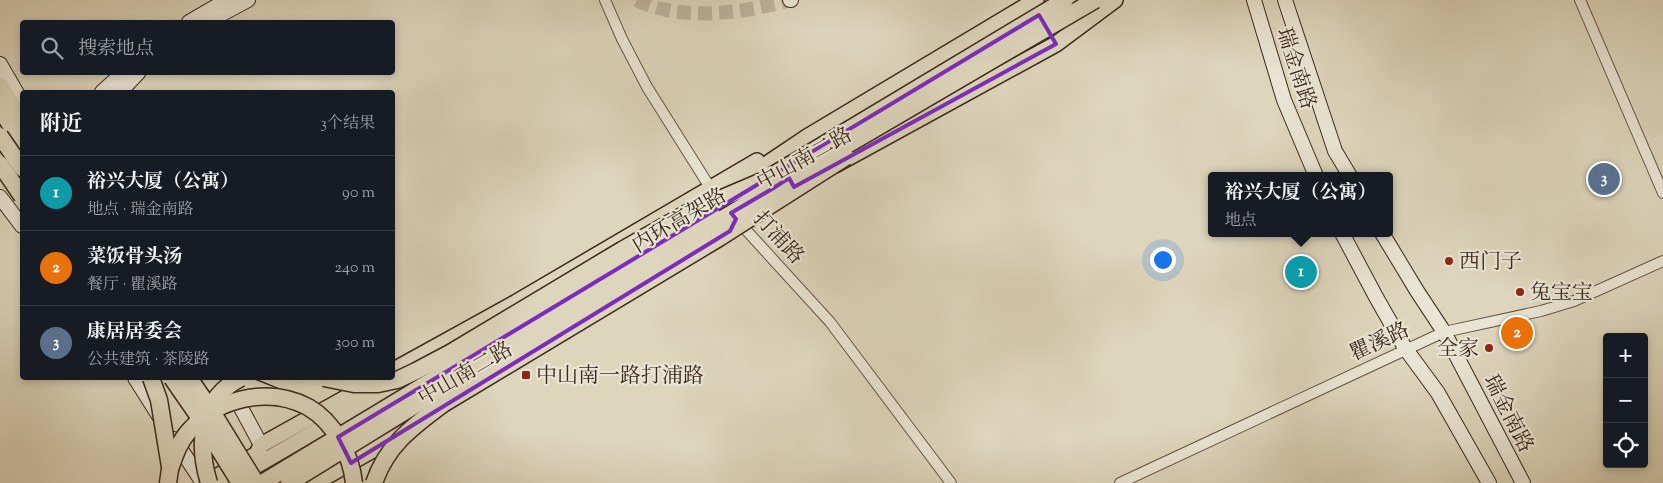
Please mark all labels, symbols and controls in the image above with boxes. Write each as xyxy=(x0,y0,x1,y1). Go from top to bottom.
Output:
search box xyxy=(20,20,395,75)
street label: 瑞金南路 xyxy=(1268,24,1322,113)
icon: search xyxy=(38,34,66,62)
text: 搜索地点 xyxy=(78,36,154,63)
text: 附近 xyxy=(40,110,82,140)
text: 3个结果 xyxy=(321,113,375,136)
street label: 中山南二路 xyxy=(752,121,858,198)
pin: 3 xyxy=(1588,160,1620,198)
text: 裕兴大厦（公寓） xyxy=(87,169,239,196)
popup xyxy=(1208,172,1393,237)
text: 裕兴大厦（公寓） xyxy=(1224,180,1377,207)
text: 1 xyxy=(53,182,59,205)
text: 90 m xyxy=(342,182,375,205)
street label: 内环高架路 xyxy=(627,182,733,262)
text: 地点 · 瑞金南路 xyxy=(87,199,194,222)
street label: 打浦路 xyxy=(745,205,810,272)
text: 地点 xyxy=(1224,210,1257,233)
text: 菜饭骨头汤 xyxy=(87,244,182,271)
your location xyxy=(1150,247,1176,273)
place label: 西门子 xyxy=(1459,248,1522,278)
pin: 1 xyxy=(1285,253,1317,291)
marker: 西门子 xyxy=(1443,255,1455,267)
text: 2 xyxy=(52,257,60,280)
text: 240 m xyxy=(334,257,375,280)
text: 餐厅 · 瞿溪路 xyxy=(87,274,178,297)
place label: 兔宝宝 xyxy=(1530,279,1593,309)
marker: 兔宝宝 xyxy=(1514,286,1526,298)
pin: 2 xyxy=(1501,314,1533,352)
street label: 瞿溪路 xyxy=(1345,316,1415,370)
text: 康居居委会 xyxy=(87,319,182,346)
text: 3 xyxy=(53,332,59,355)
text: 300 m xyxy=(335,332,375,355)
map controls xyxy=(1603,333,1648,468)
button: + xyxy=(1603,333,1648,378)
street label: 中山南二路 xyxy=(413,335,519,414)
place label: 全家 xyxy=(1437,335,1479,365)
marker: 全家 xyxy=(1483,342,1495,354)
text: 公共建筑 · 茶陵路 xyxy=(87,349,210,372)
place label: 中山南一路打浦路 xyxy=(536,362,704,392)
marker: 中山南一路打浦路 xyxy=(520,369,532,381)
street label: 瑞金南路 xyxy=(1475,370,1540,458)
button: − xyxy=(1603,378,1648,423)
button: locate xyxy=(1603,423,1648,468)

